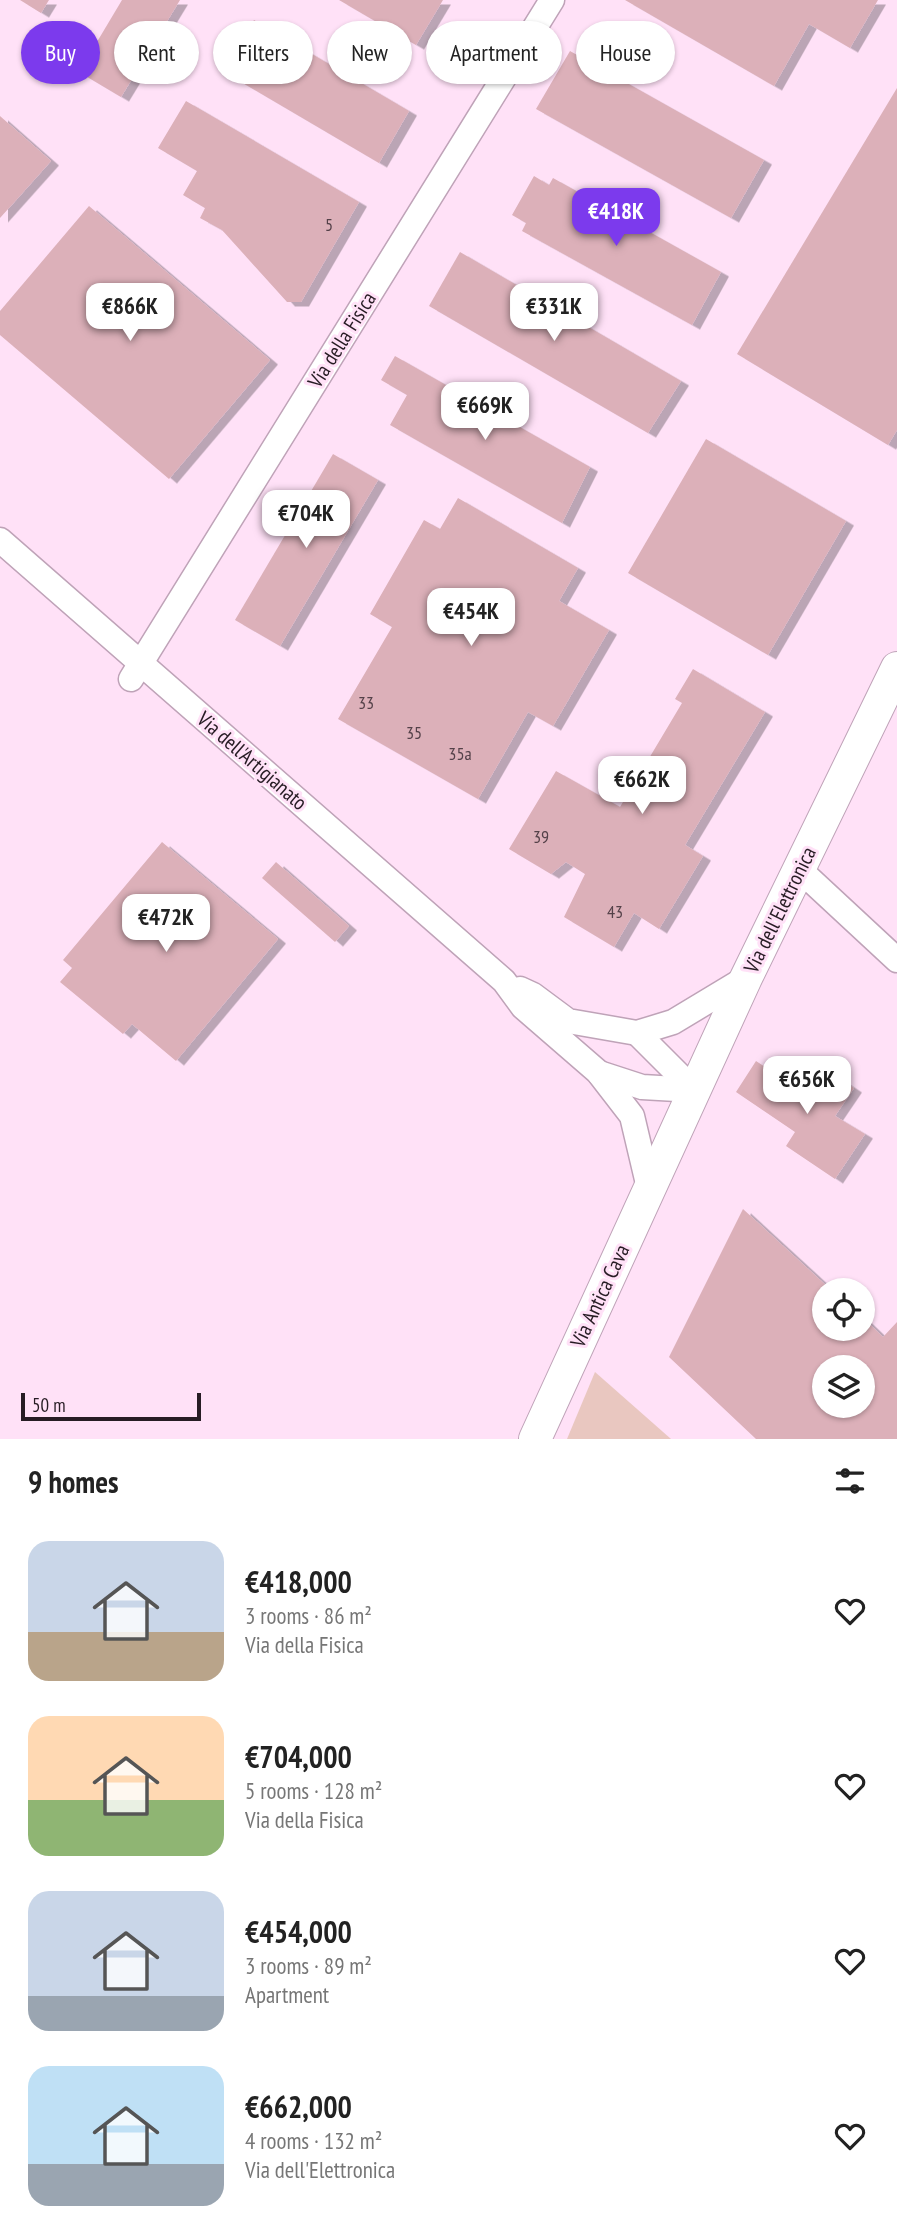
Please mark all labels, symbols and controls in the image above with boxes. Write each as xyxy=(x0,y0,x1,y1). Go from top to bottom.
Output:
chip: Buy xyxy=(21,21,100,84)
chip: Rent xyxy=(114,21,199,84)
chip: Filters xyxy=(213,21,313,84)
chip: New xyxy=(327,21,412,84)
chip: Apartment xyxy=(426,21,562,84)
chip: House xyxy=(576,21,675,84)
pin: €418K xyxy=(567,188,665,248)
text: €418K xyxy=(588,196,644,225)
house number: 5 xyxy=(325,213,333,236)
pin: €866K xyxy=(81,284,179,343)
pin: €331K xyxy=(505,284,603,343)
street label: Via della Fisica xyxy=(301,287,382,394)
text: €866K xyxy=(102,291,158,320)
text: €331K xyxy=(526,291,582,320)
pin: €669K xyxy=(436,382,534,442)
text: €669K xyxy=(457,390,513,419)
pin: €704K xyxy=(257,490,355,550)
text: €704K xyxy=(278,498,334,527)
pin: €454K xyxy=(422,588,520,648)
text: €454K xyxy=(443,596,499,625)
house number: 33 xyxy=(358,691,374,714)
street label: Via dell'Artigianato xyxy=(191,705,313,816)
house number: 35 xyxy=(406,721,422,744)
house number: 35a xyxy=(448,742,472,765)
pin: €662K xyxy=(593,756,691,816)
text: €662K xyxy=(614,764,670,793)
house number: 39 xyxy=(533,825,549,848)
street label: Via dell'Elettronica xyxy=(737,842,822,978)
pin: €472K xyxy=(117,894,215,954)
house number: 43 xyxy=(607,900,623,923)
text: €472K xyxy=(138,902,194,931)
pin: €656K xyxy=(758,1056,856,1116)
text: €656K xyxy=(779,1064,835,1093)
street label: Via Antica Cava xyxy=(564,1240,635,1353)
map controls xyxy=(812,1278,875,1418)
button: locate xyxy=(812,1278,875,1341)
button: layers xyxy=(812,1355,875,1418)
scale bar xyxy=(21,1390,201,1422)
text: 50 m xyxy=(32,1393,66,1417)
text: 9 homes xyxy=(28,1462,119,1501)
icon: filters xyxy=(831,1462,869,1500)
text: €418,000 xyxy=(245,1562,352,1601)
icon: home xyxy=(84,1569,168,1653)
icon: heart xyxy=(831,1592,869,1630)
text: 3 rooms · 86 m² xyxy=(245,1601,372,1630)
text: Via della Fisica xyxy=(245,1630,364,1659)
text: €704,000 xyxy=(245,1737,352,1776)
icon: home xyxy=(84,1744,168,1828)
icon: heart xyxy=(831,1767,869,1805)
text: 5 rooms · 128 m² xyxy=(245,1776,382,1805)
text: Via della Fisica xyxy=(245,1805,364,1834)
text: €454,000 xyxy=(245,1912,352,1951)
icon: home xyxy=(84,1919,168,2003)
icon: heart xyxy=(831,1942,869,1980)
text: 3 rooms · 89 m² xyxy=(245,1951,372,1980)
text: Apartment xyxy=(245,1980,329,2009)
text: €662,000 xyxy=(245,2087,352,2126)
icon: home xyxy=(84,2094,168,2178)
icon: heart xyxy=(831,2117,869,2155)
text: 4 rooms · 132 m² xyxy=(245,2126,382,2155)
text: Via dell'Elettronica xyxy=(245,2155,395,2184)

